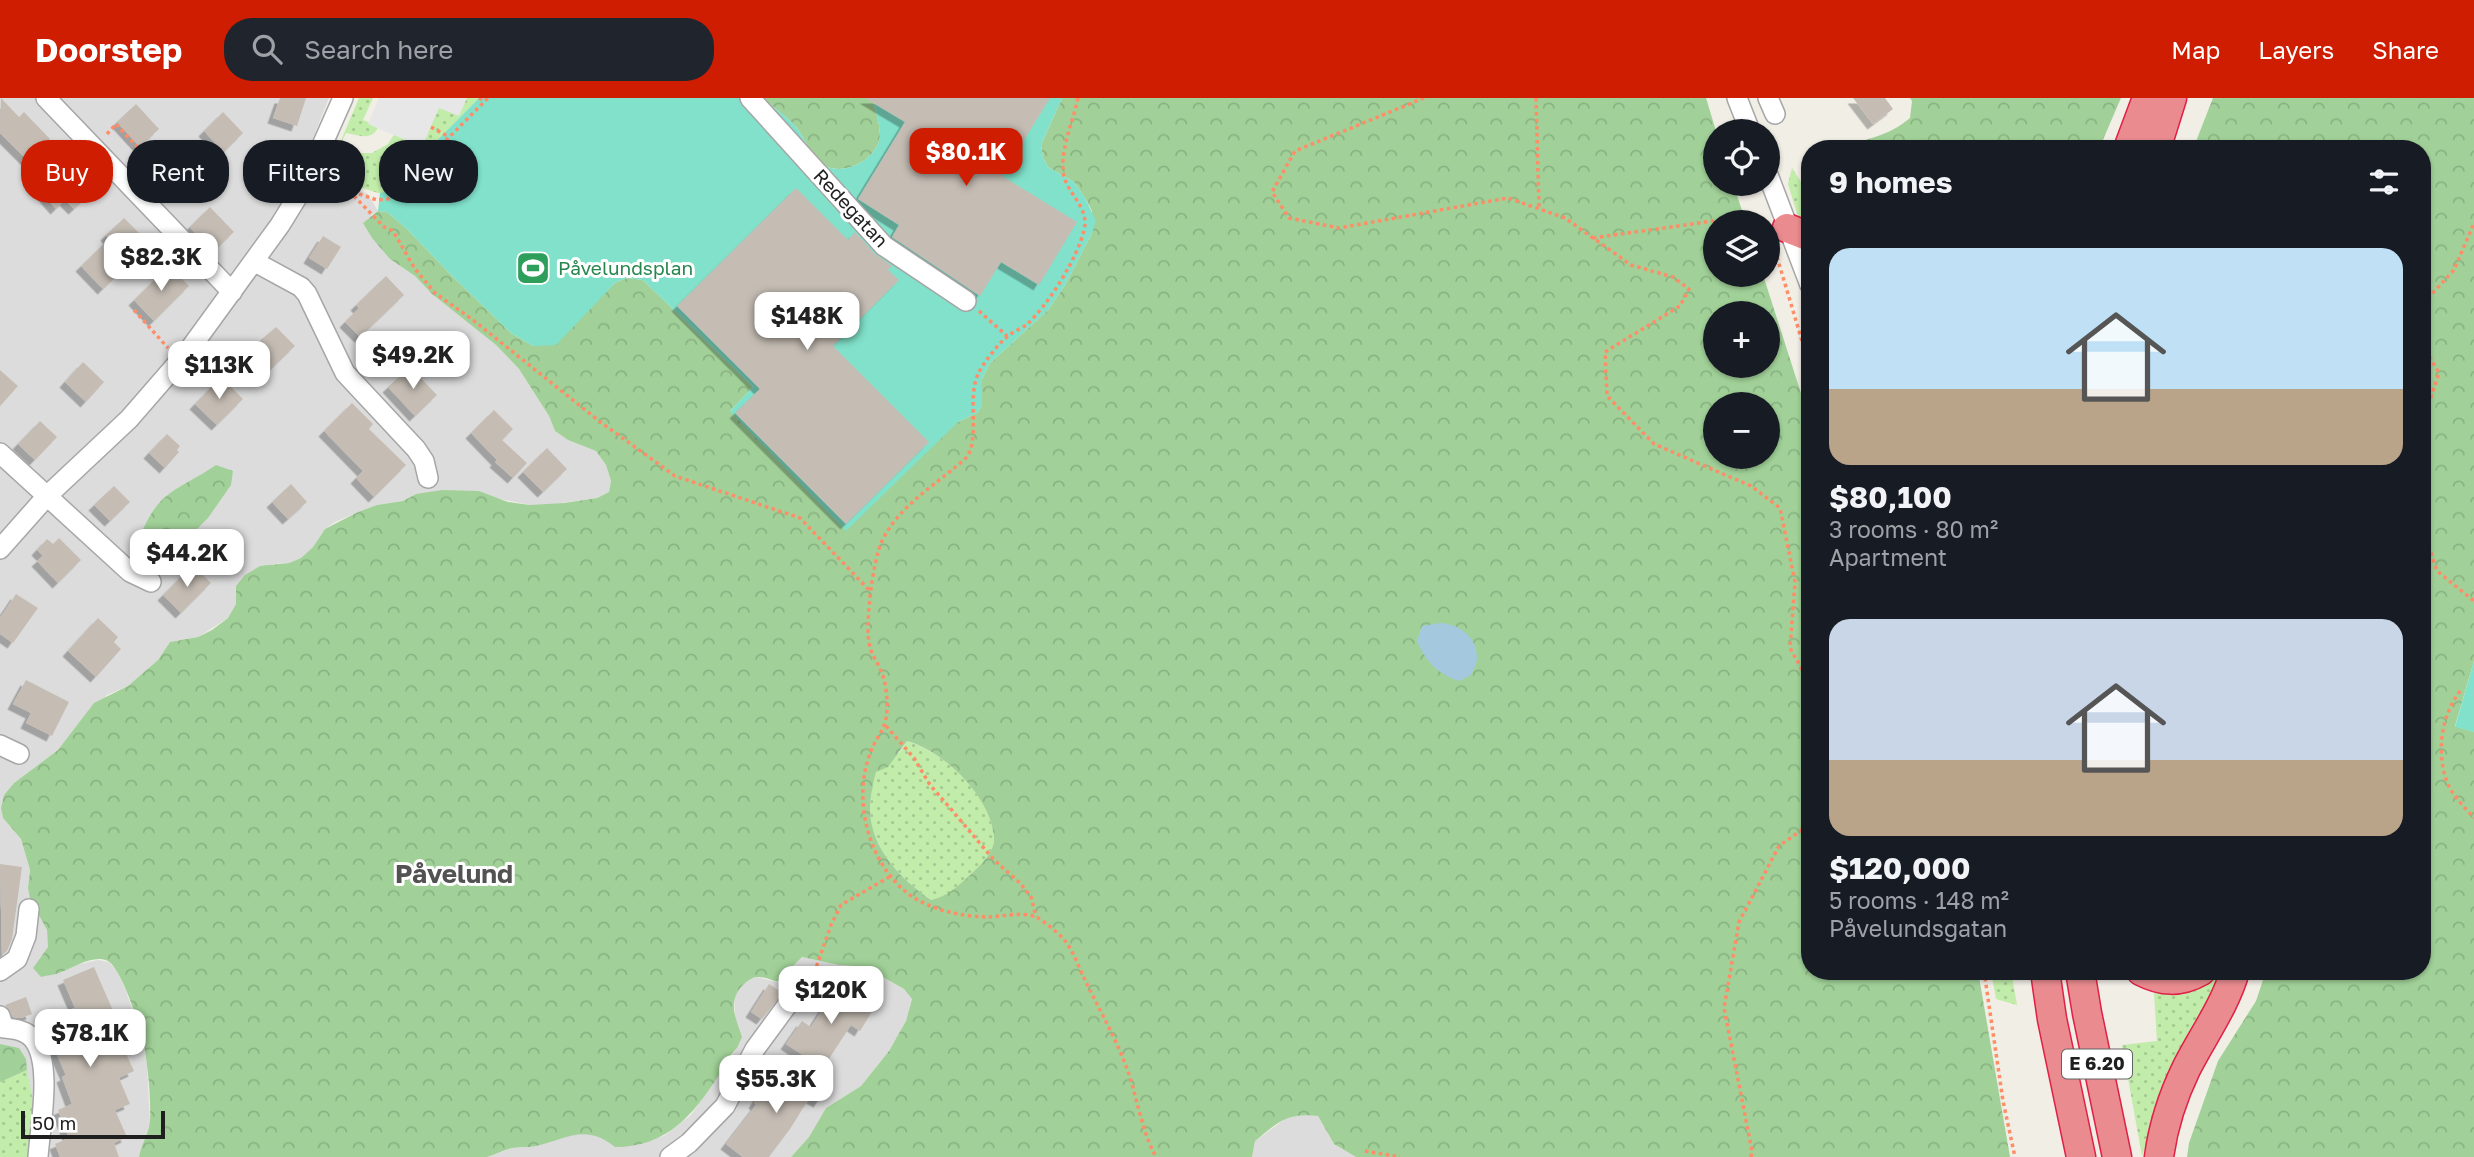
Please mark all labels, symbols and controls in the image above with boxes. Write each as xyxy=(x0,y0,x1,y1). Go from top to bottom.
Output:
search box xyxy=(224,18,714,81)
text: Doorstep xyxy=(35,30,182,69)
icon: search xyxy=(248,30,286,68)
text: Search here xyxy=(304,34,453,65)
text: Map xyxy=(2171,35,2220,64)
text: Layers xyxy=(2258,35,2334,64)
text: Share xyxy=(2372,35,2439,64)
map controls xyxy=(1703,119,1780,469)
button: locate xyxy=(1703,119,1780,196)
pin: $80.1K xyxy=(909,129,1023,188)
text: $80.1K xyxy=(926,137,1006,165)
chip: Buy xyxy=(21,140,113,203)
chip: Rent xyxy=(127,140,229,203)
chip: Filters xyxy=(243,140,365,203)
chip: New xyxy=(379,140,478,203)
icon: filters xyxy=(2365,163,2403,201)
street label: Redegatan xyxy=(809,164,893,252)
text: 9 homes xyxy=(1829,164,1952,200)
button: layers xyxy=(1703,210,1780,287)
pin: $82.3K xyxy=(104,234,218,293)
text: $82.3K xyxy=(120,242,202,270)
sports icon: Påvelundsplan xyxy=(514,249,552,287)
place label: Påvelundsplan xyxy=(558,256,693,279)
pin: $148K xyxy=(758,292,856,352)
icon: home xyxy=(2053,294,2179,420)
text: $148K xyxy=(770,301,844,329)
button: + xyxy=(1703,301,1780,378)
pin: $49.2K xyxy=(356,331,470,391)
text: $49.2K xyxy=(372,340,454,368)
pin: $113K xyxy=(170,342,268,401)
text: $113K xyxy=(184,350,254,378)
button: − xyxy=(1703,392,1780,469)
text: $80,100 xyxy=(1829,479,1952,515)
text: 3 rooms · 80 m² xyxy=(1829,515,1998,543)
pin: $44.2K xyxy=(130,530,244,589)
text: $44.2K xyxy=(146,538,228,566)
text: Apartment xyxy=(1829,543,1947,571)
icon: home xyxy=(2053,665,2179,791)
text: $120,000 xyxy=(1829,850,1970,886)
district label: Påvelund xyxy=(395,858,513,889)
text: 5 rooms · 148 m² xyxy=(1829,886,2009,914)
text: Påvelundsgatan xyxy=(1829,914,2007,942)
pin: $120K xyxy=(782,967,880,1026)
text: $120K xyxy=(795,975,867,1003)
pin: $78.1K xyxy=(33,1010,147,1069)
text: $78.1K xyxy=(51,1018,129,1046)
road number: E 6.20 xyxy=(2062,1049,2132,1079)
pin: $55.3K xyxy=(719,1056,833,1115)
text: $55.3K xyxy=(735,1064,817,1092)
scale bar xyxy=(21,1108,164,1140)
text: 50 m xyxy=(32,1111,76,1134)

